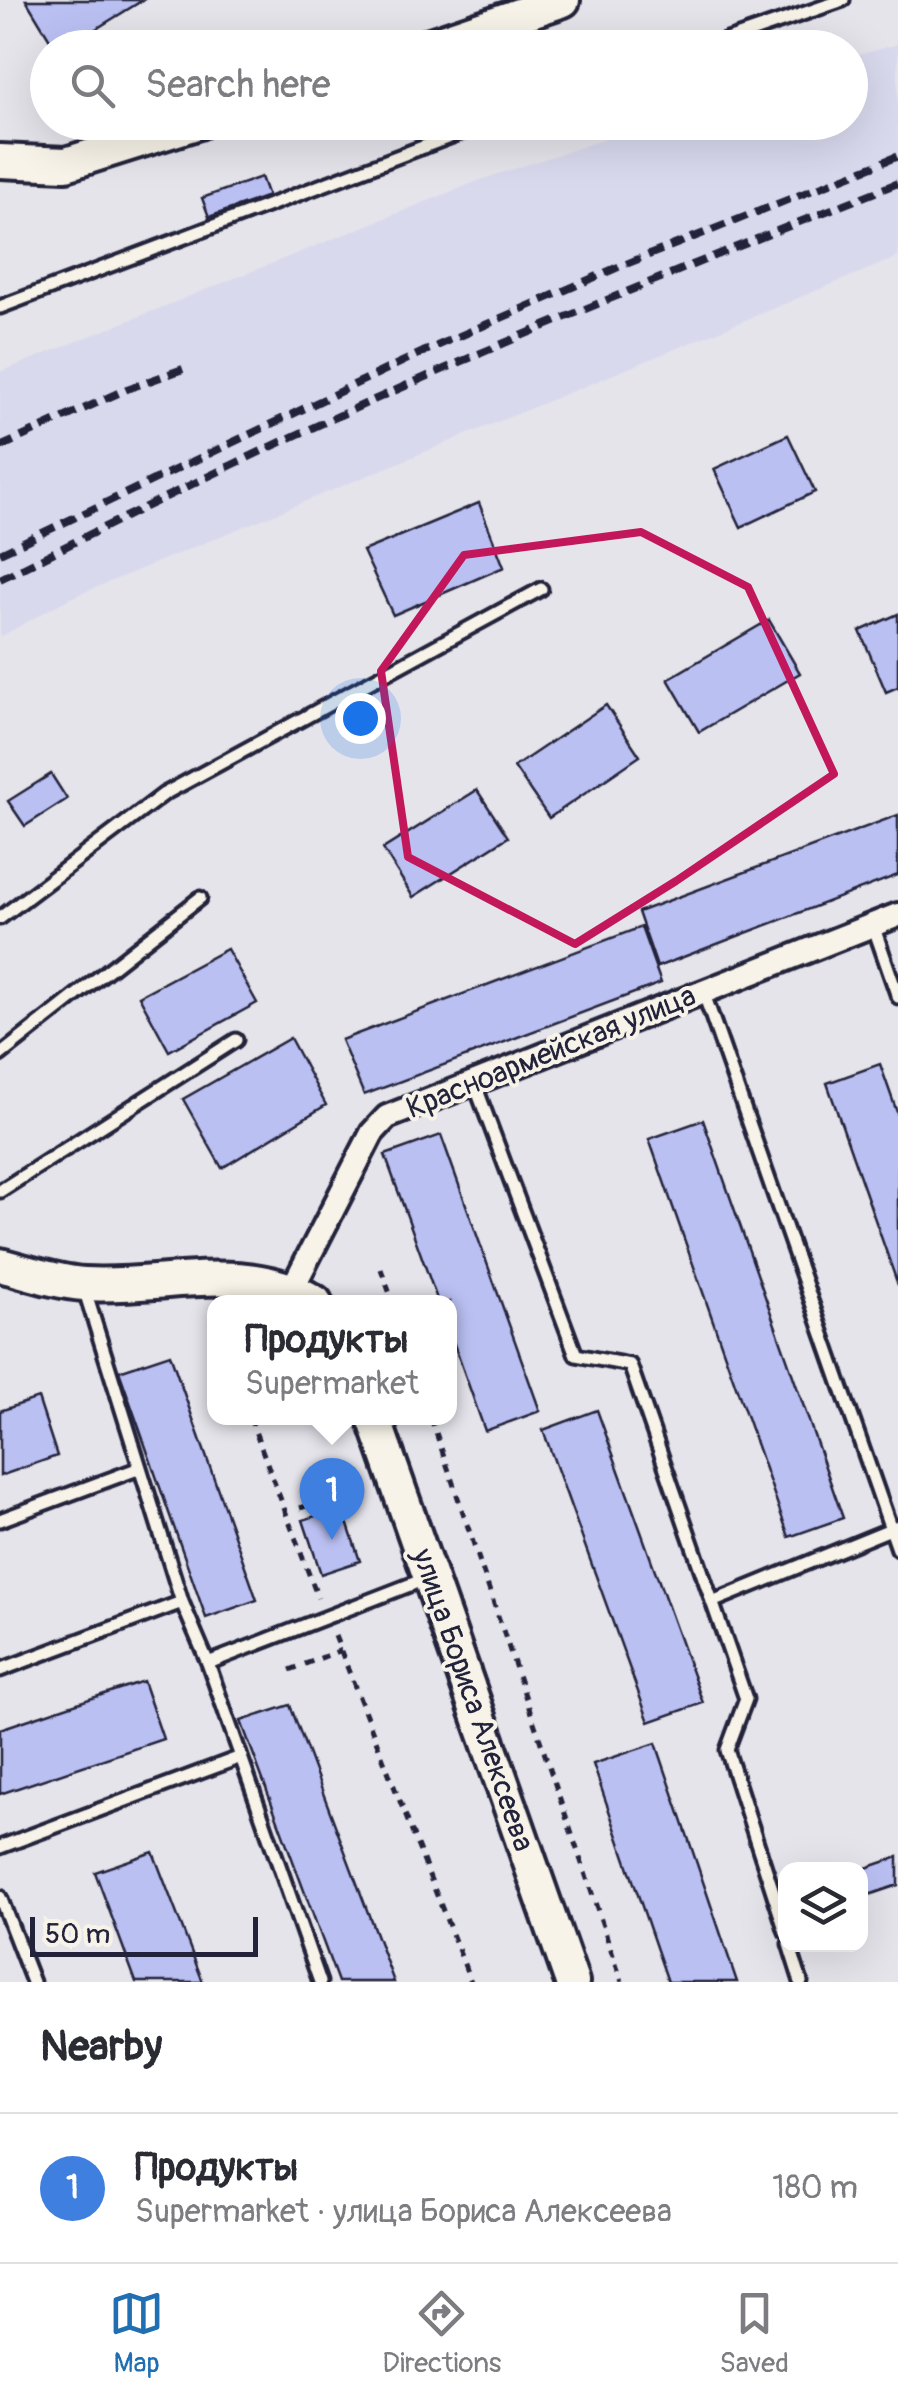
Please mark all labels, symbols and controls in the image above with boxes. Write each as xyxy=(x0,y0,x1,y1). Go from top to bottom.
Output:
search box xyxy=(30,30,868,140)
icon: search xyxy=(65,58,120,113)
text: Search here xyxy=(145,61,331,109)
your location xyxy=(335,693,386,744)
street label: Красноармейская улица xyxy=(401,977,701,1127)
popup xyxy=(207,1295,457,1425)
text: Продукты xyxy=(245,1316,408,1364)
text: Supermarket xyxy=(245,1364,419,1404)
pin: 1 xyxy=(300,1458,364,1540)
street label: улица Бориса Алексеева xyxy=(403,1543,542,1856)
map controls xyxy=(778,1862,868,1952)
button: layers xyxy=(778,1862,868,1952)
scale bar xyxy=(30,1912,258,1956)
text: 50 m xyxy=(45,1917,110,1952)
text: Nearby xyxy=(40,2021,162,2073)
text: Продукты xyxy=(135,2144,298,2192)
text: 1 xyxy=(66,2168,79,2208)
text: 180 m xyxy=(772,2168,858,2208)
text: Supermarket · улица Бориса Алексеева xyxy=(135,2192,672,2232)
tab: Map xyxy=(109,2286,164,2381)
tab: Directions xyxy=(382,2286,501,2381)
tab: Saved xyxy=(719,2286,789,2381)

